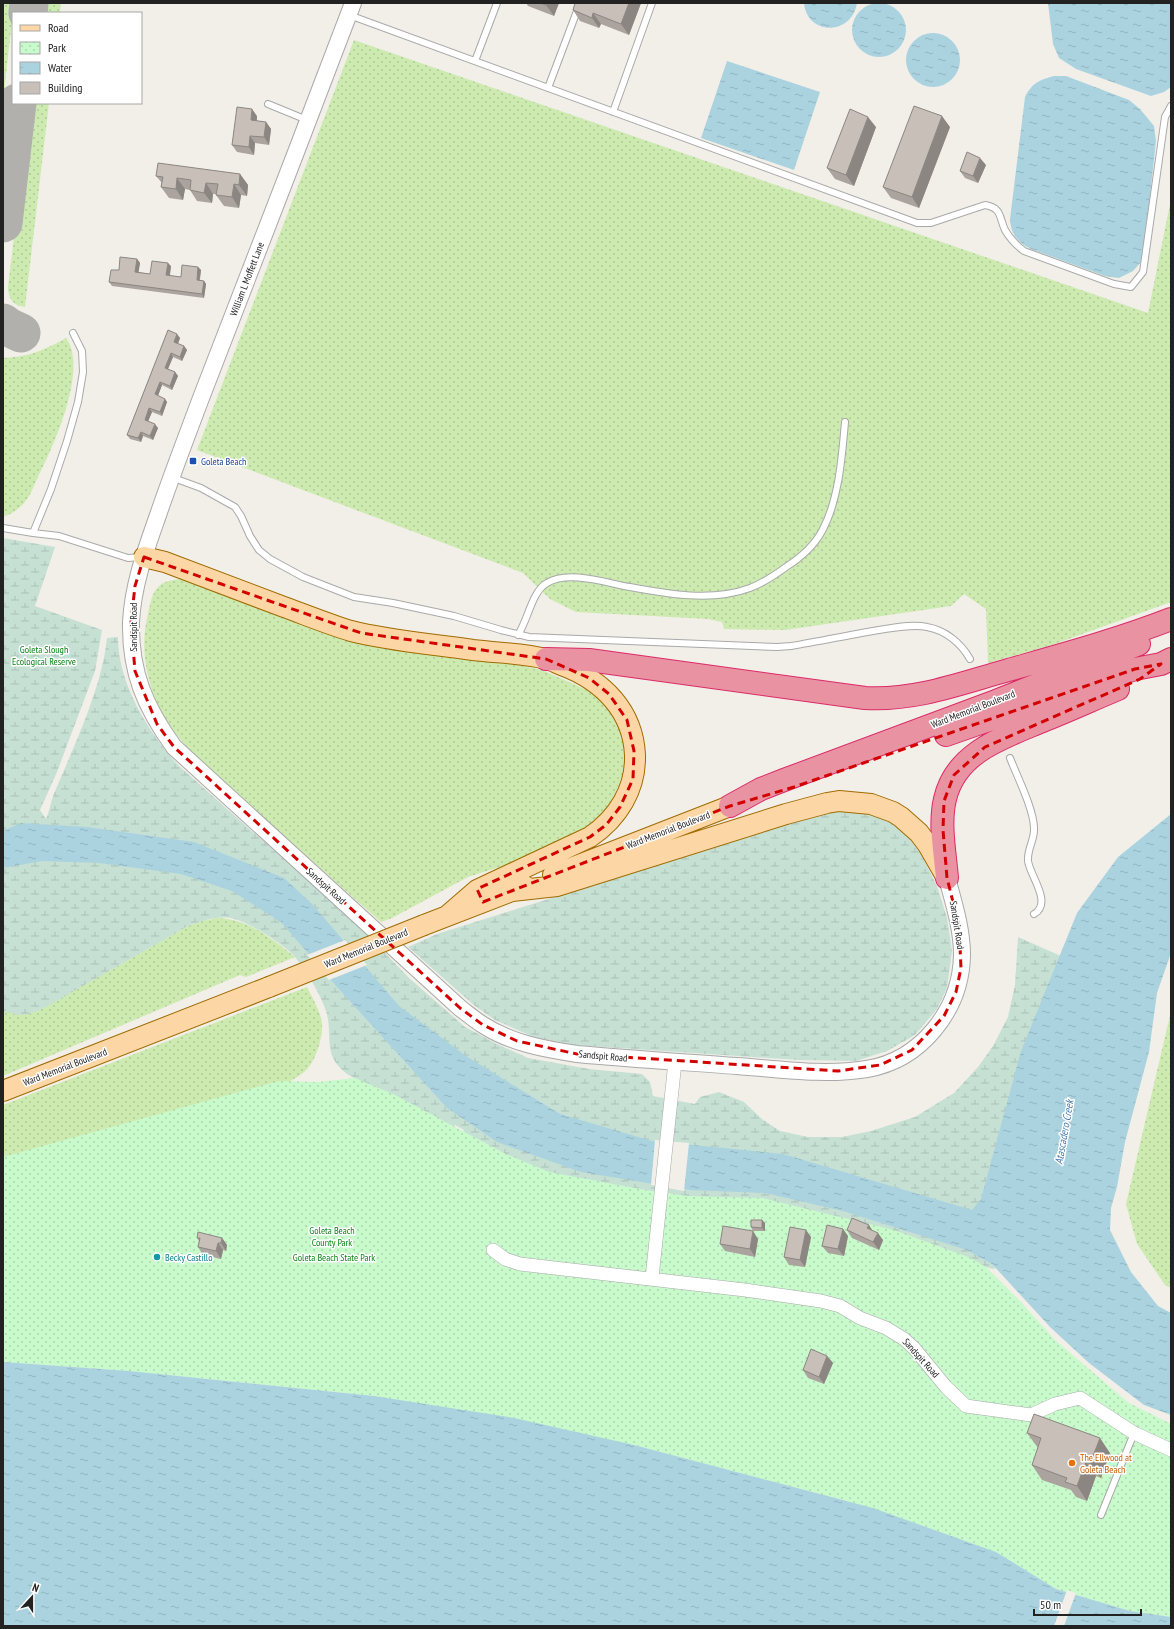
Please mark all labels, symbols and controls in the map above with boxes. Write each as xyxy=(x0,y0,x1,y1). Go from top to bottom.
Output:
legend xyxy=(12,12,142,104)
text: Road xyxy=(48,20,68,35)
text: Park xyxy=(48,40,66,55)
text: Water xyxy=(48,60,73,75)
text: Building xyxy=(48,80,83,95)
street label: William L Moffett Lane xyxy=(227,240,267,318)
place label: Goleta Beach xyxy=(201,455,246,468)
marker: Goleta Beach xyxy=(188,456,198,466)
street label: Sandspit Road xyxy=(127,603,140,651)
park label: Goleta Slough Ecological Reserve xyxy=(12,643,76,668)
street label: Ward Memorial Boulevard xyxy=(929,687,1017,731)
street label: Ward Memorial Boulevard xyxy=(624,808,712,852)
street label: Sandspit Road xyxy=(304,865,348,907)
street label: Sandspit Road xyxy=(947,900,967,950)
street label: Ward Memorial Boulevard xyxy=(322,925,410,971)
street label: Ward Memorial Boulevard xyxy=(21,1045,109,1089)
street label: Sandspit Road xyxy=(578,1047,628,1065)
water label: Atascadero Creek xyxy=(1051,1097,1077,1165)
park label: Goleta Beach County Park xyxy=(309,1224,355,1249)
place label: Becky Castillo xyxy=(165,1251,213,1264)
park label: Goleta Beach State Park xyxy=(293,1251,375,1264)
marker: Becky Castillo xyxy=(152,1252,162,1262)
street label: Sandspit Road xyxy=(900,1336,942,1380)
place label: The Ellwood at Goleta Beach xyxy=(1080,1451,1132,1476)
marker: The Ellwood at Goleta Beach xyxy=(1067,1458,1077,1468)
north arrow xyxy=(12,1577,52,1617)
text: N xyxy=(30,1580,41,1595)
scale bar xyxy=(1034,1591,1141,1617)
text: 50 m xyxy=(1040,1597,1061,1612)

